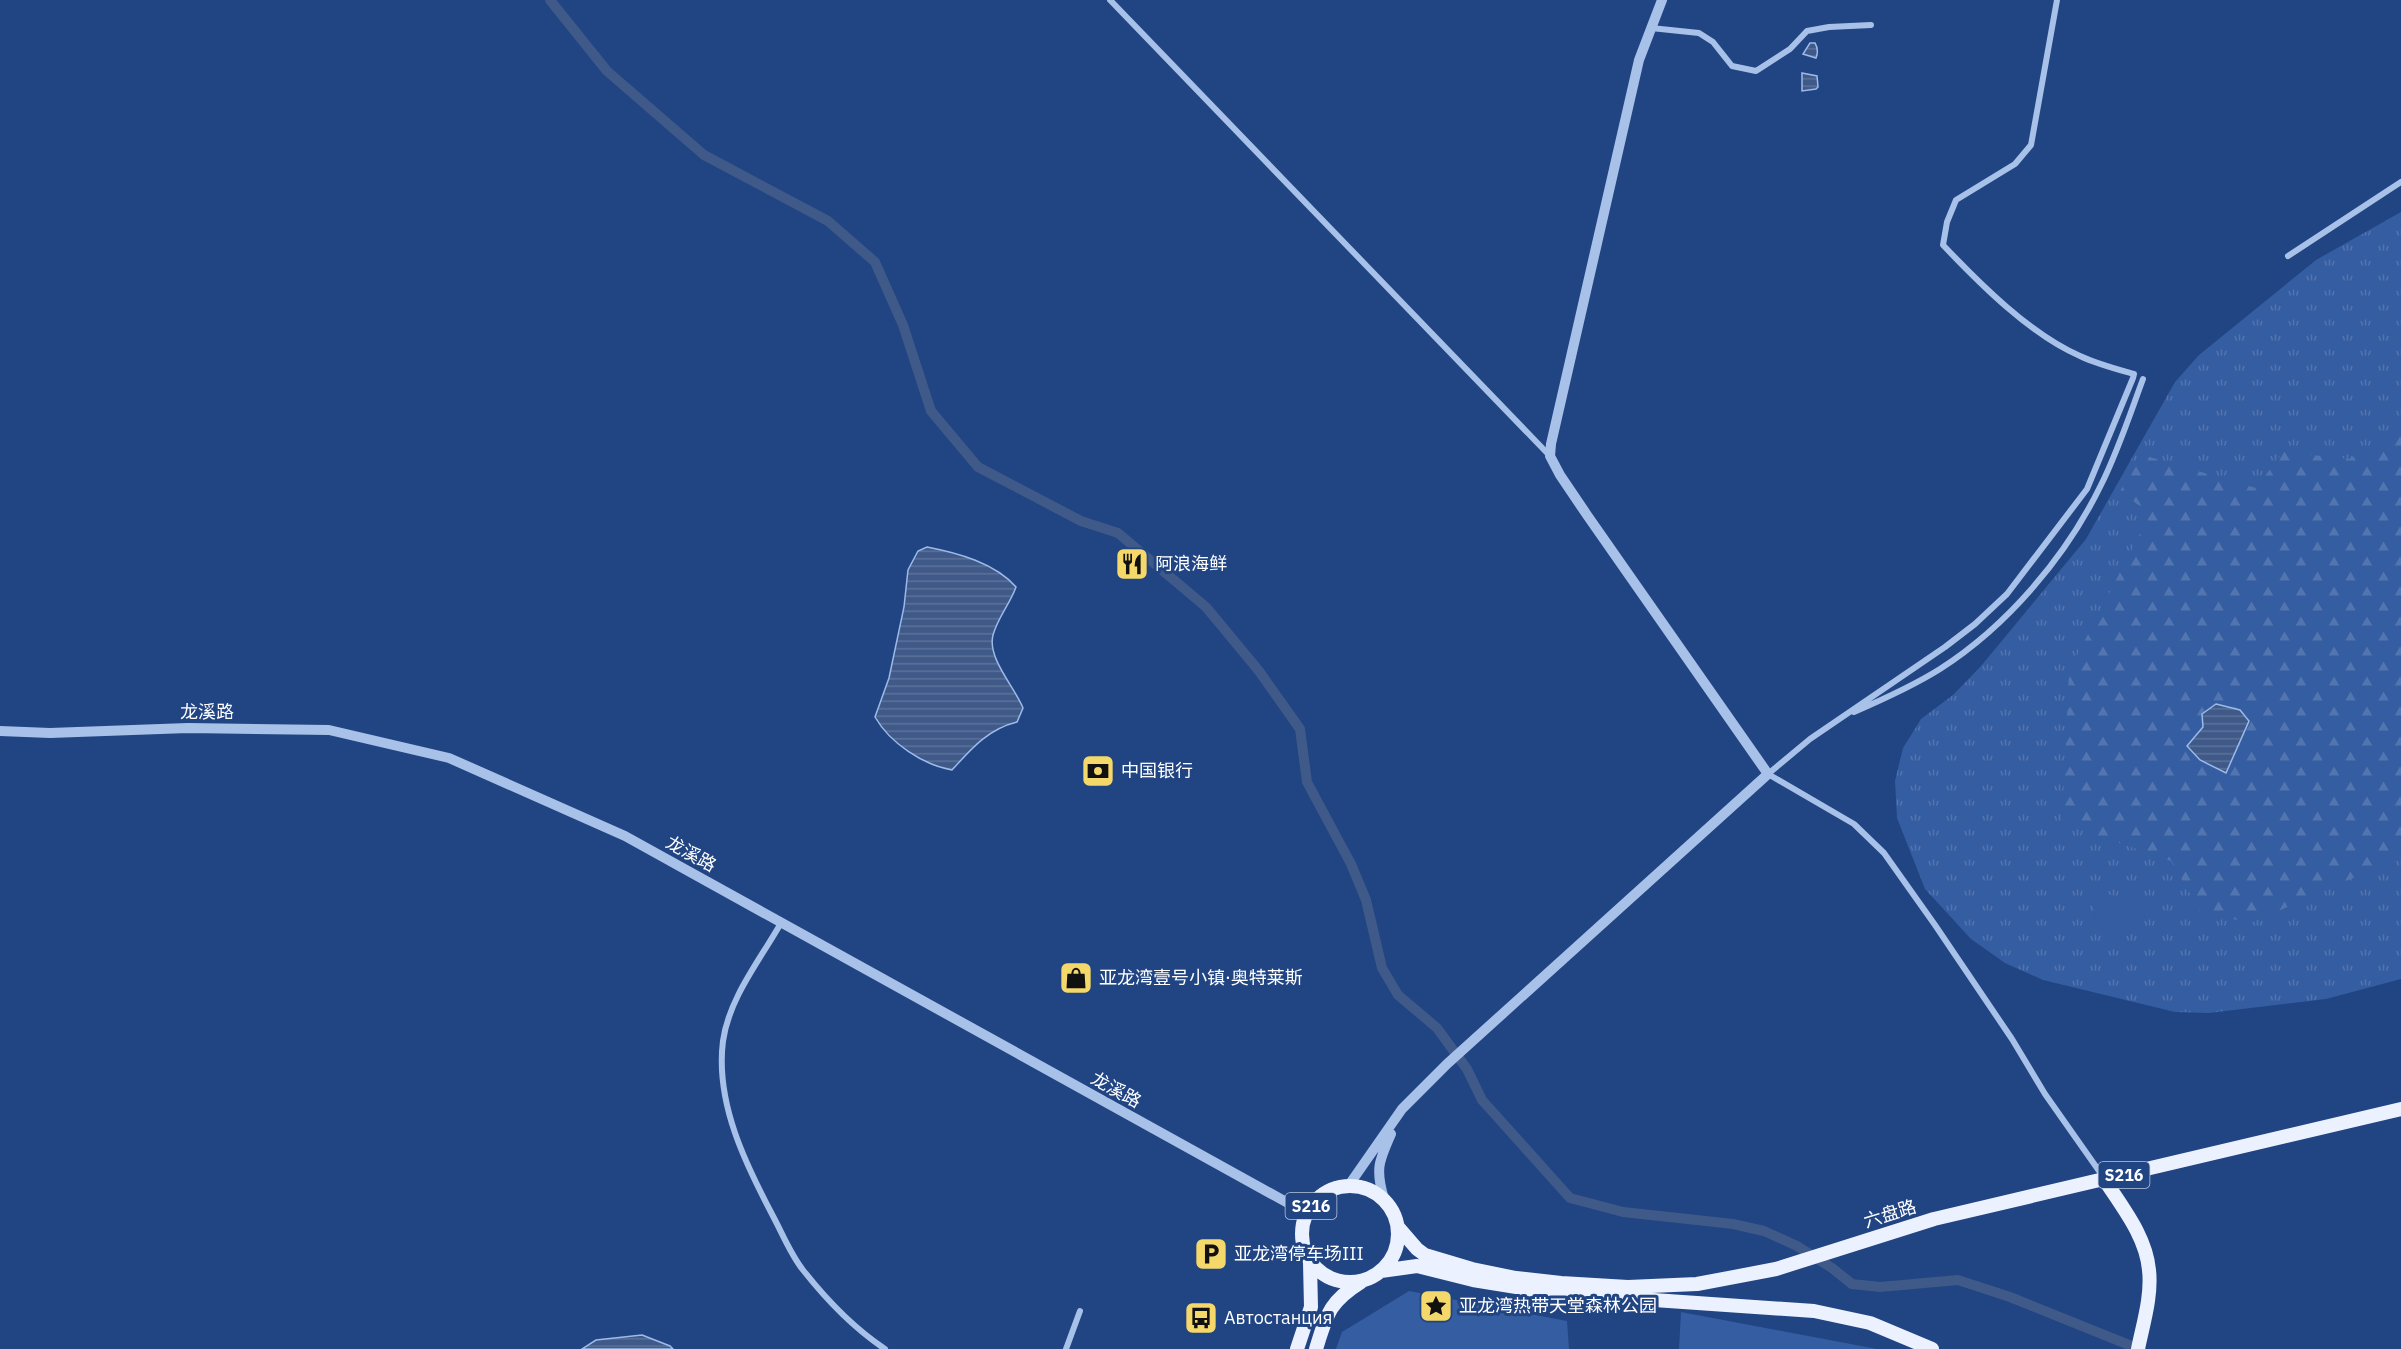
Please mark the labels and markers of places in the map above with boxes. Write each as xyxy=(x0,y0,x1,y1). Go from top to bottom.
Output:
restaurant icon: 阿浪海鲜 xyxy=(1114,546,1150,582)
place label: 阿浪海鲜 xyxy=(1155,552,1227,575)
bank icon: 中国银行 xyxy=(1080,753,1116,789)
place label: 中国银行 xyxy=(1121,759,1193,782)
shop icon: 亚龙湾壹号小镇·奥特莱斯 xyxy=(1058,960,1094,996)
place label: 亚龙湾壹号小镇·奥特莱斯 xyxy=(1099,966,1303,989)
parking icon: 亚龙湾停车场III xyxy=(1193,1236,1229,1272)
place label: 亚龙湾停车场III xyxy=(1234,1242,1364,1265)
place icon: 亚龙湾热带天堂森林公园 xyxy=(1418,1288,1454,1324)
place label: 亚龙湾热带天堂森林公园 xyxy=(1459,1294,1657,1317)
bus stop icon: Автостанция xyxy=(1183,1300,1219,1336)
place label: Автостанция xyxy=(1224,1306,1332,1329)

